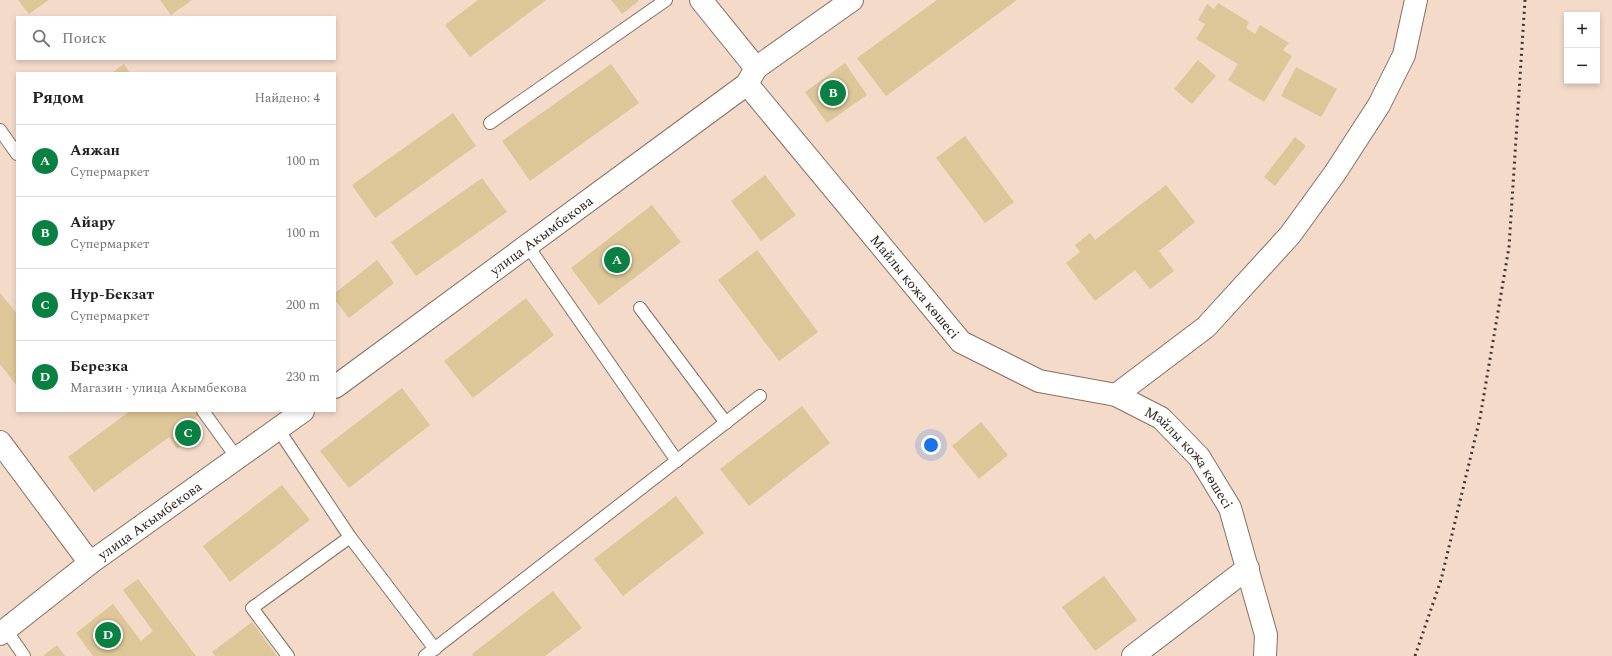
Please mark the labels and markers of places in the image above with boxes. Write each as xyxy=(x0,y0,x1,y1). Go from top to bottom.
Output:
pin: B xyxy=(820,78,846,108)
pin: A xyxy=(604,245,630,275)
pin: C xyxy=(175,418,201,448)
pin: D xyxy=(95,620,121,650)

